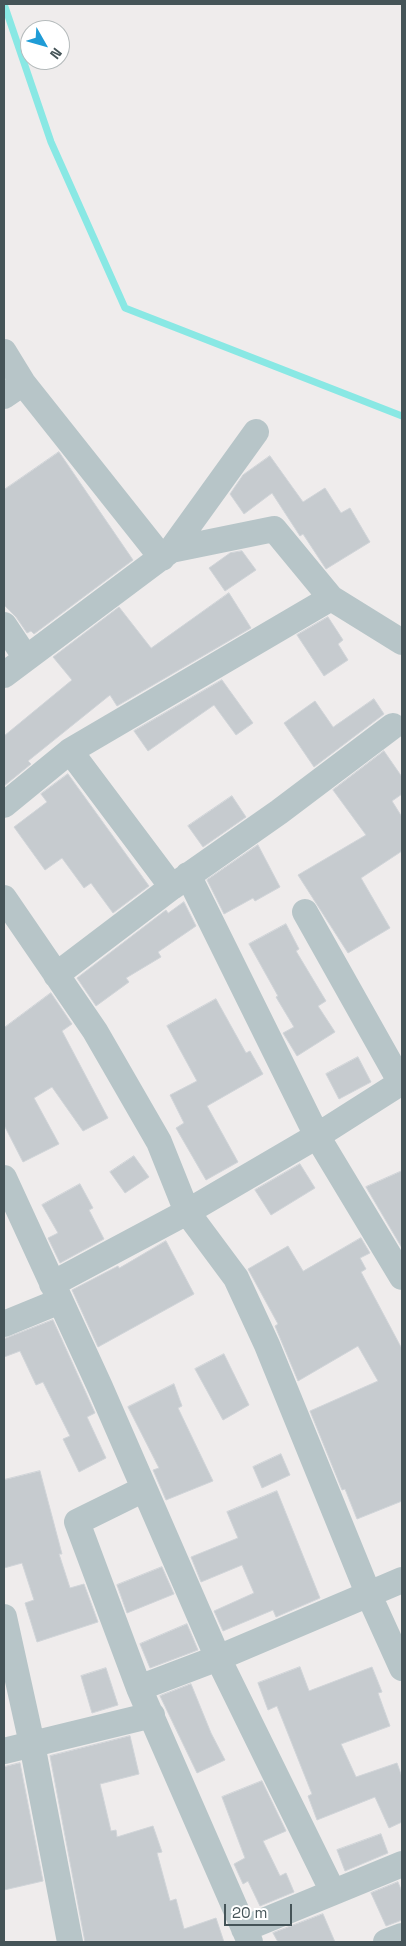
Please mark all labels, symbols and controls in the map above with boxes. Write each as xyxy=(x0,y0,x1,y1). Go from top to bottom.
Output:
north arrow xyxy=(20,20,70,70)
text: N xyxy=(46,44,66,63)
scale bar xyxy=(226,1894,294,1926)
text: 20 m xyxy=(232,1903,267,1922)

